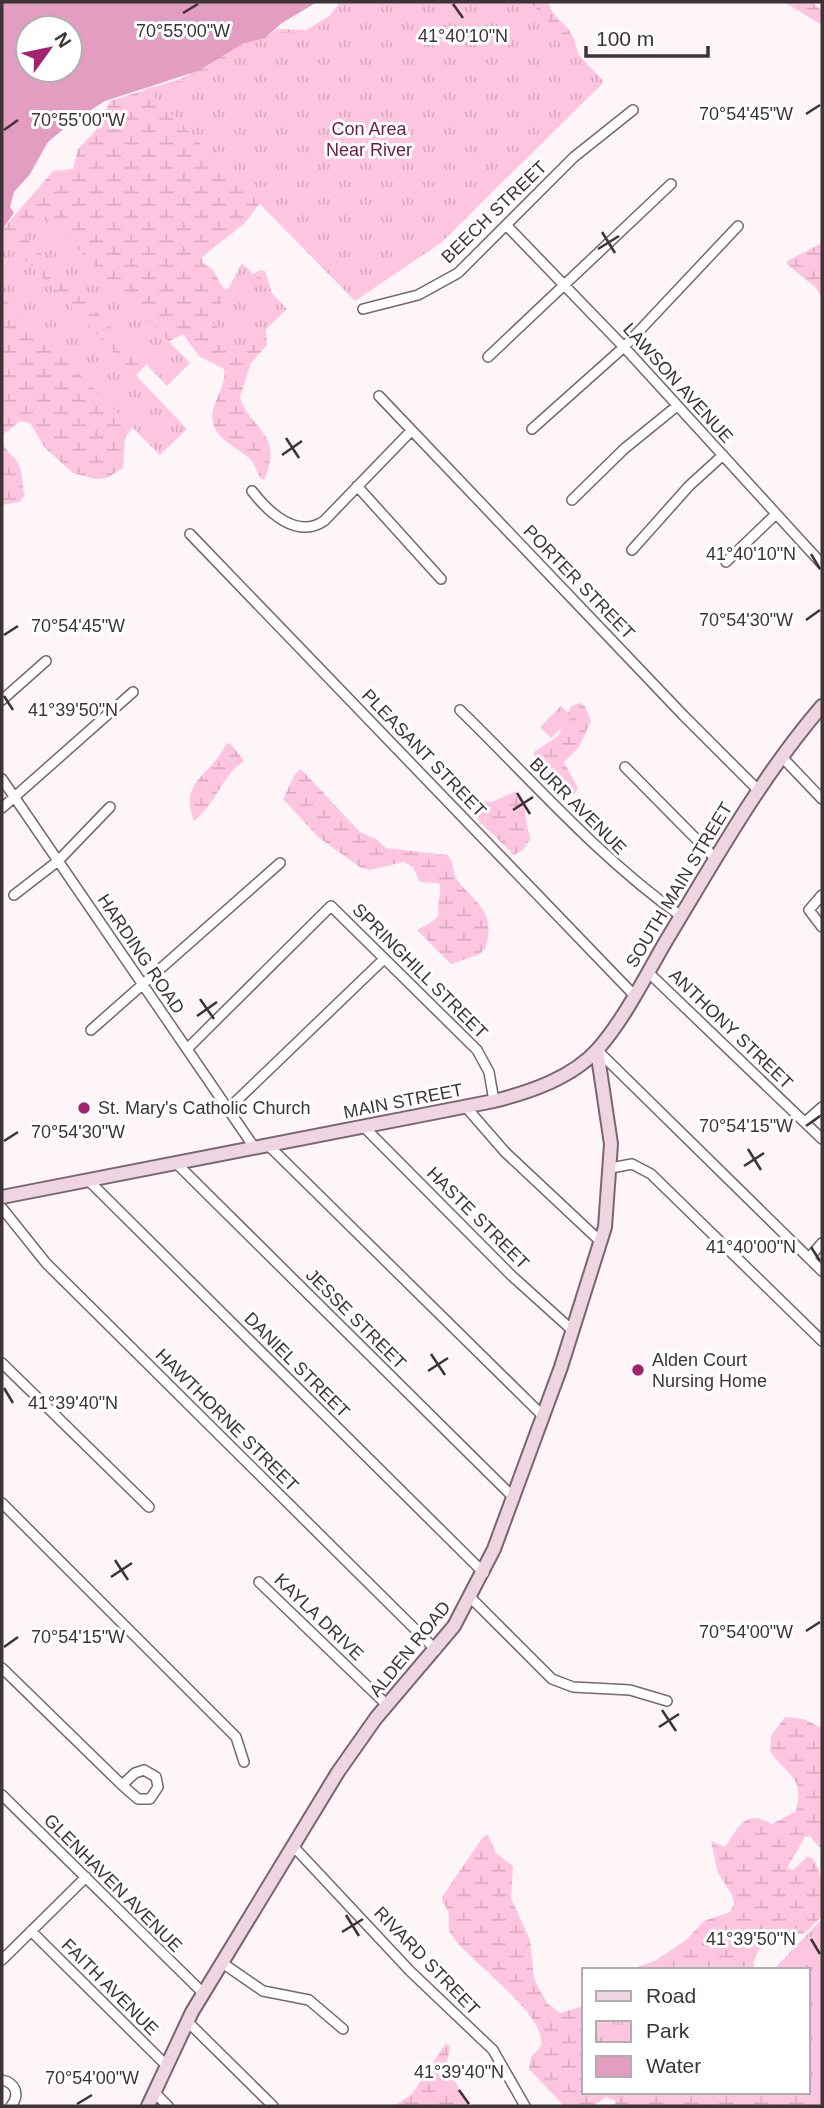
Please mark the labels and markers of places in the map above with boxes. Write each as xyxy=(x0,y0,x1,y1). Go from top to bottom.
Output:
place label: St. Mary's Catholic Church xyxy=(98,1098,311,1118)
marker: St. Mary's Catholic Church xyxy=(76,1100,92,1116)
place label: Alden Court Nursing Home xyxy=(652,1350,767,1391)
marker: Alden Court Nursing Home xyxy=(630,1362,646,1378)

